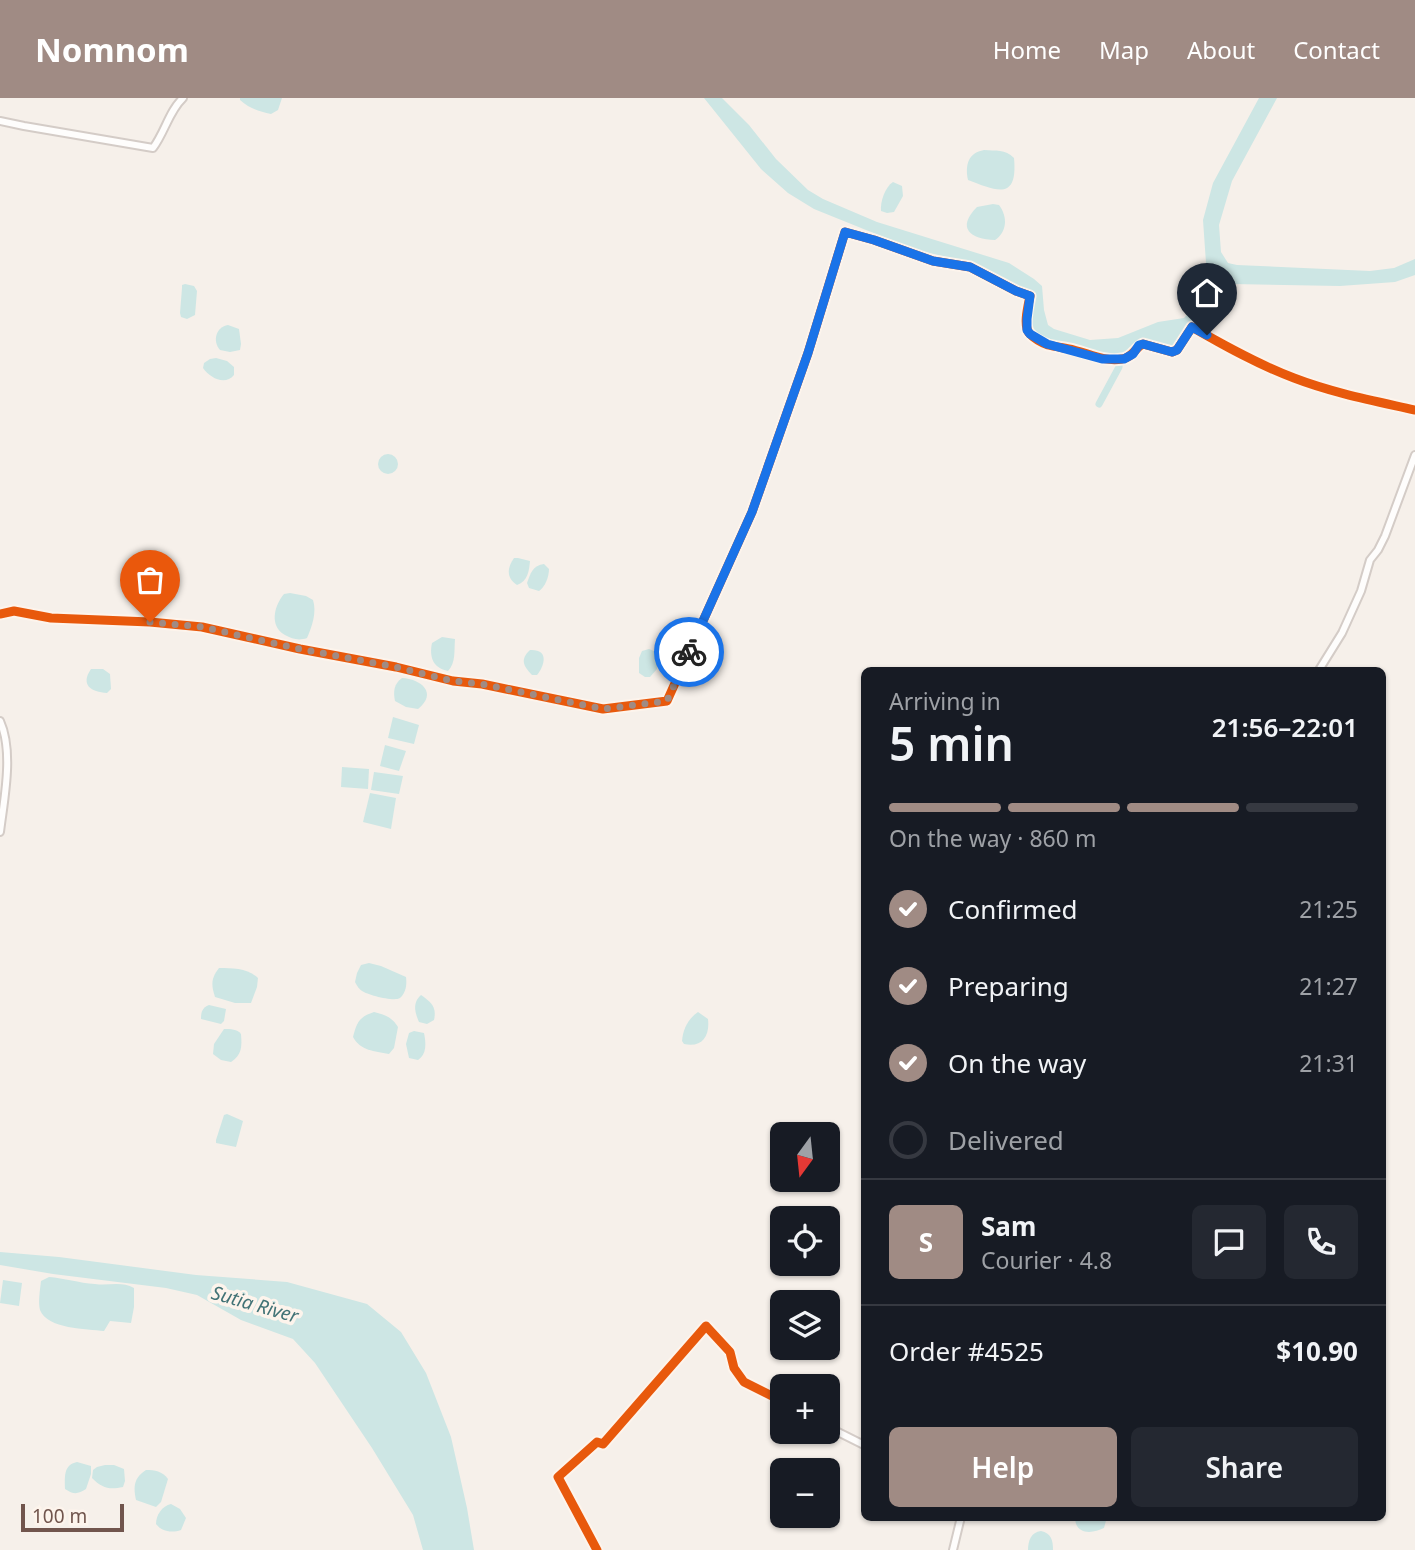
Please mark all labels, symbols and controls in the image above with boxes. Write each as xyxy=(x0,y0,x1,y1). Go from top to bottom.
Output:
text: Nomnom xyxy=(35,27,189,72)
text: Home xyxy=(993,33,1061,66)
text: Map xyxy=(1099,33,1149,66)
text: About xyxy=(1187,33,1255,66)
text: Contact xyxy=(1293,33,1380,66)
pin xyxy=(1177,263,1237,335)
icon: home xyxy=(1188,274,1226,312)
pin xyxy=(120,550,180,622)
icon: bag xyxy=(131,561,169,599)
courier xyxy=(654,617,724,687)
icon: bike xyxy=(670,633,708,671)
text: Arriving in xyxy=(889,685,1001,717)
text: 21:56–22:01 xyxy=(1212,709,1358,745)
text: 5 min xyxy=(889,712,1014,774)
text: On the way · 860 m xyxy=(889,822,1096,854)
icon: check xyxy=(889,890,927,928)
text: Confirmed xyxy=(948,891,1078,927)
text: 21:25 xyxy=(1299,893,1358,925)
icon: check xyxy=(889,967,927,1005)
text: Preparing xyxy=(948,968,1069,1004)
text: 21:27 xyxy=(1299,970,1358,1002)
icon: check xyxy=(889,1044,927,1082)
text: On the way xyxy=(948,1045,1086,1081)
text: 21:31 xyxy=(1299,1047,1358,1079)
north arrow xyxy=(770,1122,840,1192)
map controls xyxy=(770,1122,840,1528)
text: Delivered xyxy=(948,1122,1064,1158)
button: chat xyxy=(1192,1205,1266,1279)
button: phone xyxy=(1284,1205,1358,1279)
button: locate xyxy=(770,1206,840,1276)
text: Sam xyxy=(981,1208,1036,1244)
text: S xyxy=(919,1224,933,1260)
text: Courier · 4.8 xyxy=(981,1244,1112,1276)
water label: Sutia River xyxy=(209,1279,303,1329)
button: layers xyxy=(770,1290,840,1360)
text: Order #4525 xyxy=(889,1333,1044,1369)
text: $10.90 xyxy=(1276,1333,1358,1369)
button: + xyxy=(770,1374,840,1444)
button: Help xyxy=(889,1427,1117,1507)
button: Share xyxy=(1131,1427,1358,1507)
button: − xyxy=(770,1458,840,1528)
scale bar xyxy=(21,1501,124,1533)
text: 100 m xyxy=(32,1503,87,1529)

